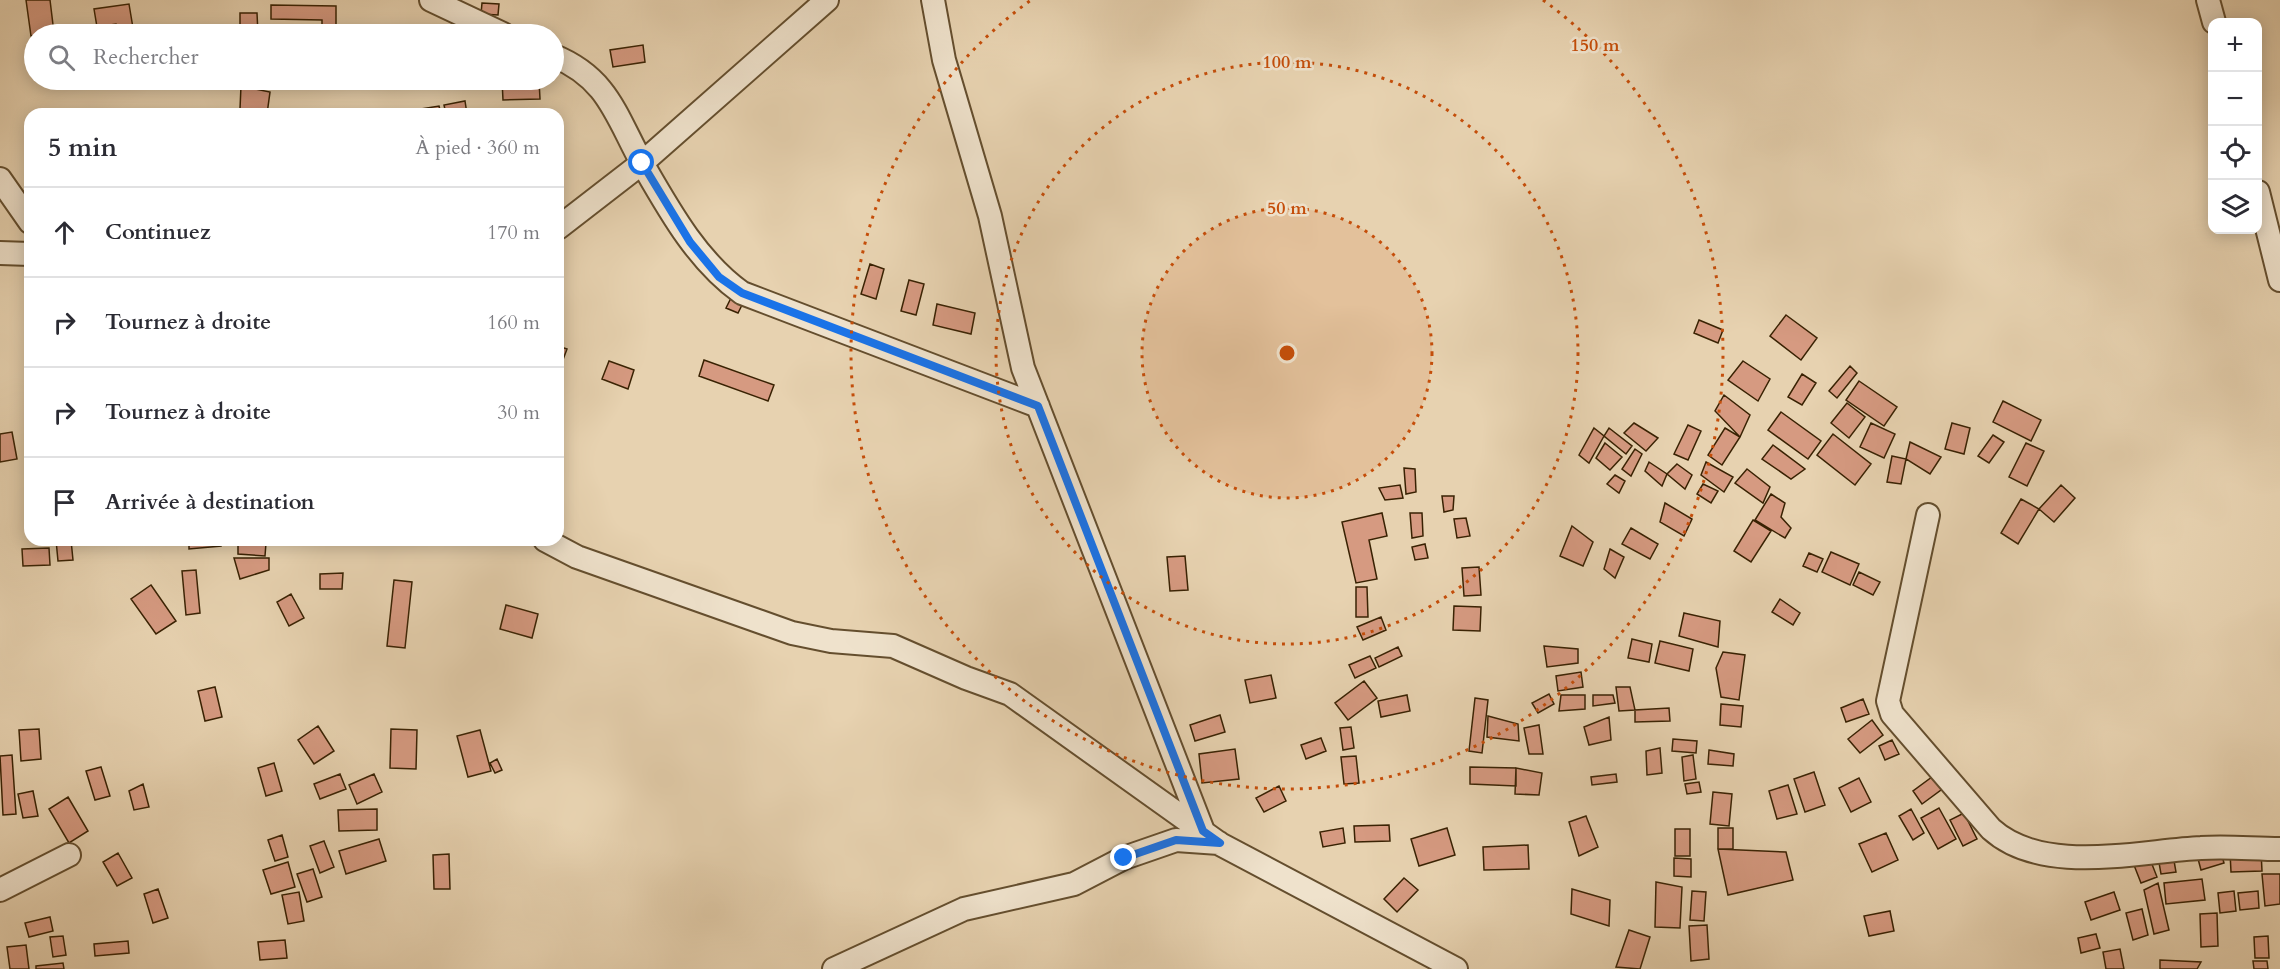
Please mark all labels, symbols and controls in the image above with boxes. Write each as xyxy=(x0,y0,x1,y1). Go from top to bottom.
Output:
map controls xyxy=(2208,18,2262,234)
button: + xyxy=(2208,18,2262,72)
search box xyxy=(24,24,564,90)
text: 150 m xyxy=(1570,33,1620,58)
icon: search xyxy=(45,41,78,74)
text: Rechercher xyxy=(93,42,198,72)
text: 100 m xyxy=(1262,50,1312,75)
button: − xyxy=(2208,72,2262,126)
button: locate xyxy=(2208,126,2262,180)
text: 5 min xyxy=(48,130,117,165)
text: À pied · 360 m xyxy=(416,134,540,161)
route start xyxy=(628,149,654,175)
button: layers xyxy=(2208,180,2262,234)
text: 50 m xyxy=(1267,196,1307,221)
icon: ahead xyxy=(48,216,81,249)
text: Continuez xyxy=(105,217,211,247)
text: 170 m xyxy=(487,219,540,246)
icon: right xyxy=(48,306,81,339)
text: Tournez à droite xyxy=(105,307,271,337)
text: 160 m xyxy=(487,309,540,336)
centre of rings xyxy=(1277,343,1297,363)
icon: right xyxy=(48,396,81,429)
text: Tournez à droite xyxy=(105,397,271,427)
text: 30 m xyxy=(497,399,540,426)
icon: arrive xyxy=(48,486,81,519)
text: Arrivée à destination xyxy=(105,487,315,517)
route end xyxy=(1110,844,1136,870)

